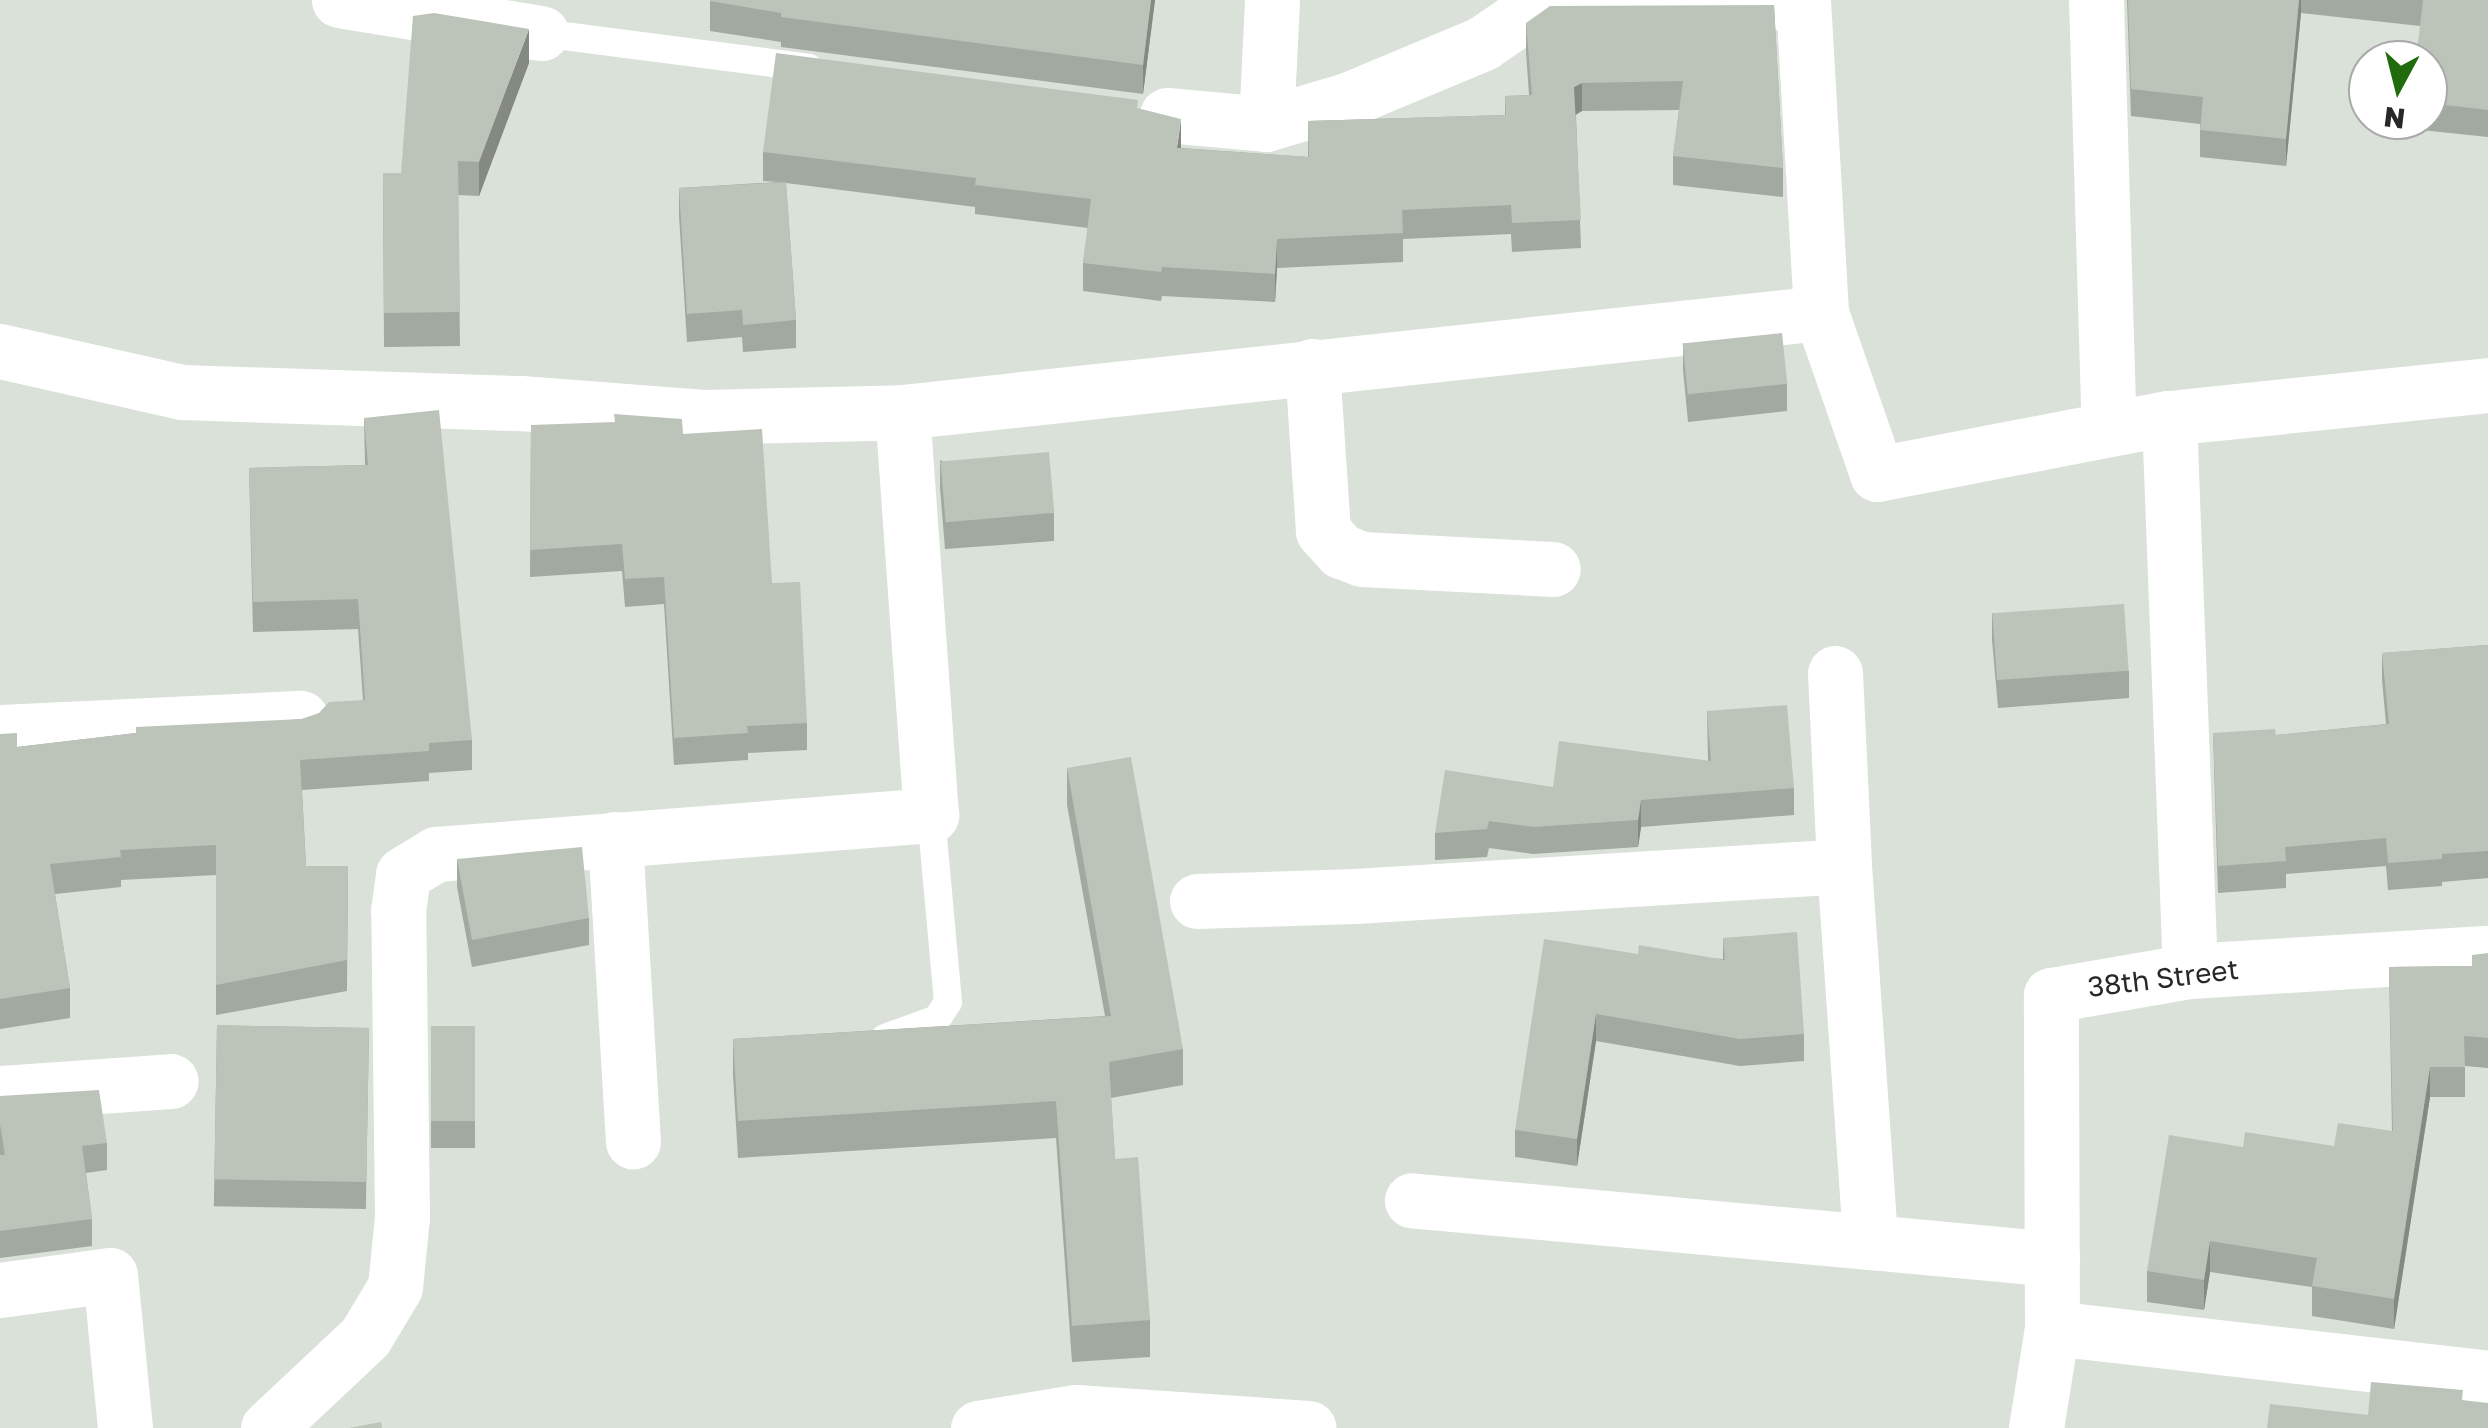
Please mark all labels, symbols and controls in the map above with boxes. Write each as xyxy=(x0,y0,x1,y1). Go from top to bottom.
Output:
north arrow xyxy=(2348,40,2448,140)
text: N xyxy=(2382,101,2407,136)
street label: 38th Street xyxy=(2086,952,2240,1004)

